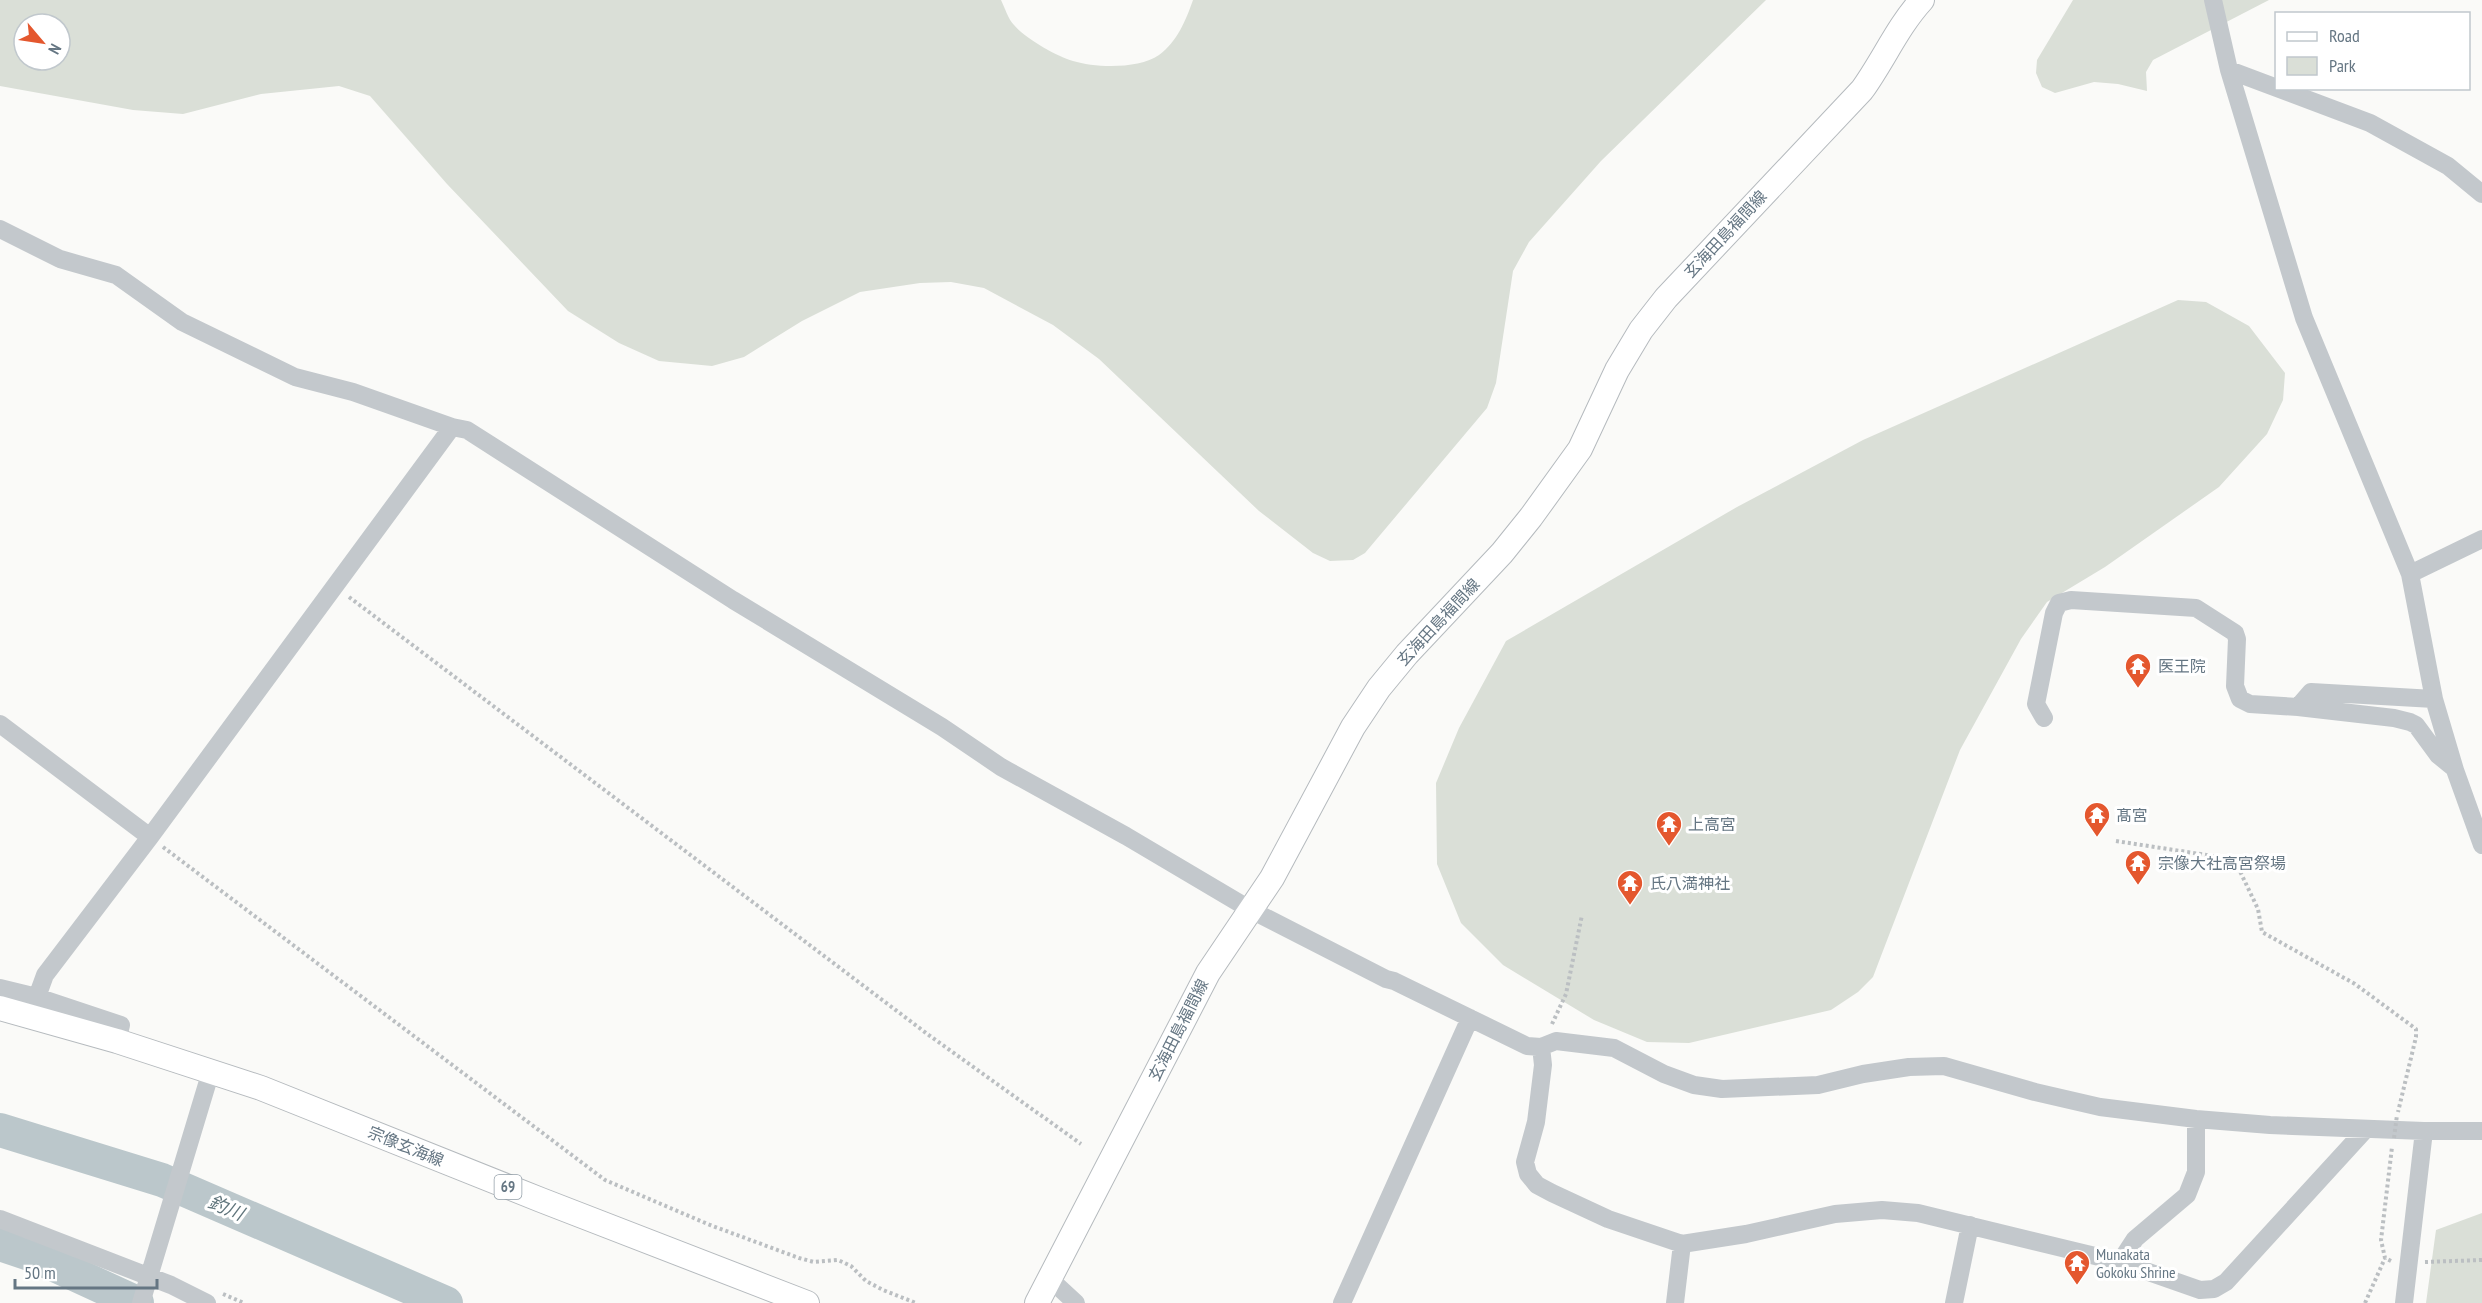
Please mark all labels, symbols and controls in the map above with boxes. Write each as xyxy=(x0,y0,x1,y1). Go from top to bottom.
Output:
north arrow xyxy=(12,12,72,72)
legend xyxy=(2275,12,2470,90)
text: Road xyxy=(2329,24,2360,47)
text: N xyxy=(44,41,66,58)
text: Park xyxy=(2329,54,2356,77)
street label: 玄海田島福間線 xyxy=(1679,186,1771,282)
street label: 玄海田島福間線 xyxy=(1392,574,1484,670)
temple icon: 医王院 xyxy=(2123,651,2153,689)
place label: 医王院 xyxy=(2158,656,2206,676)
temple icon: 髙宮 xyxy=(2082,800,2112,838)
place label: 髙宮 xyxy=(2116,805,2148,825)
temple icon: 上高宮 xyxy=(1654,809,1684,847)
place label: 上高宮 xyxy=(1688,814,1736,834)
temple icon: 宗像大社高宮祭場 xyxy=(2123,848,2153,886)
place label: 宗像大社高宮祭場 xyxy=(2158,853,2286,873)
temple icon: 氏八満神社 xyxy=(1615,868,1645,906)
place label: 氏八満神社 xyxy=(1650,873,1730,893)
street label: 玄海田島福間線 xyxy=(1144,976,1212,1084)
street label: 宗像玄海線 xyxy=(365,1122,447,1170)
road number: 69 xyxy=(494,1175,522,1199)
water label: 釣川 xyxy=(205,1190,249,1226)
place label: Munakata Gokoku Shrine xyxy=(2096,1244,2176,1282)
temple icon: Munakata Gokoku Shrine xyxy=(2062,1248,2092,1286)
scale bar xyxy=(15,1252,158,1290)
text: 50 m xyxy=(24,1261,56,1284)

